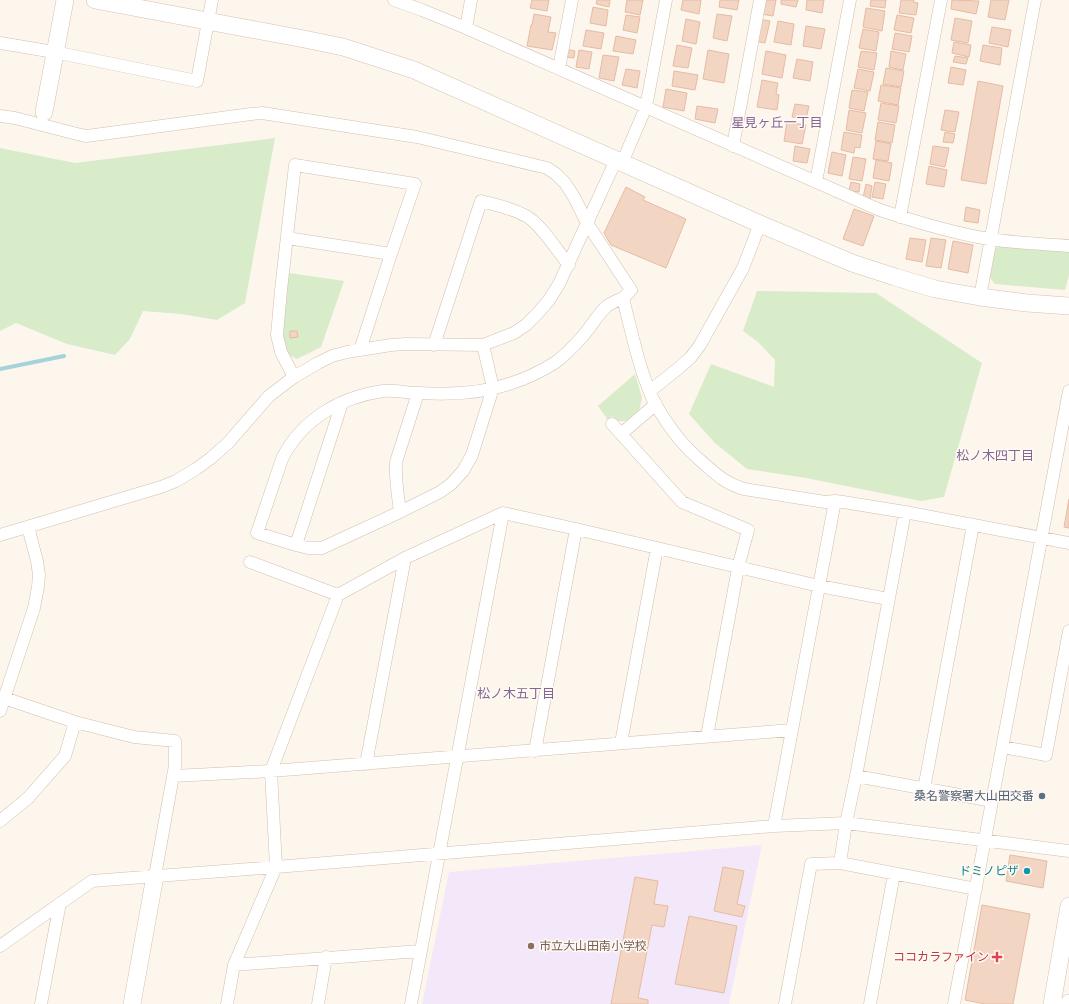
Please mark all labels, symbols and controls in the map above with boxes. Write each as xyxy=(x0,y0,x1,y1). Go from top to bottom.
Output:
district label: 星見ヶ丘一丁目 xyxy=(731,115,823,130)
district label: 松ノ木四丁目 xyxy=(956,448,1034,463)
district label: 松ノ木五丁目 xyxy=(477,686,555,701)
place label: 桑名警察署大山田交番 xyxy=(914,789,1034,803)
marker: 桑名警察署大山田交番 xyxy=(1037,791,1047,801)
place label: ドミノピザ xyxy=(959,864,1019,878)
marker: ドミノピザ xyxy=(1022,866,1032,876)
place label: 市立大山田南小学校 xyxy=(539,939,647,953)
marker: 市立大山田南小学校 xyxy=(526,941,536,951)
place label: ココカラファイン xyxy=(893,950,989,964)
marker: ココカラファイン xyxy=(992,952,1002,962)

